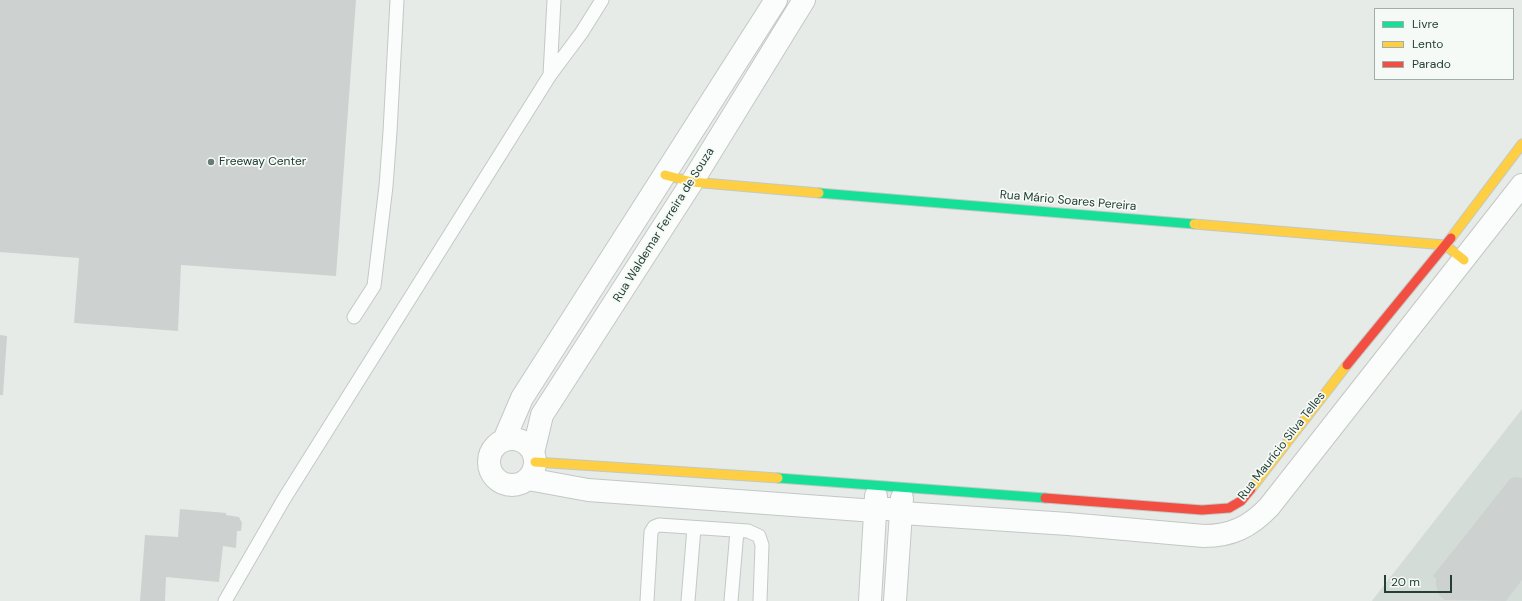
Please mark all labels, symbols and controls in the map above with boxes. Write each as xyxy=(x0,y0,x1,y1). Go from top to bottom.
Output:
legend xyxy=(1374,8,1514,80)
text: Livre xyxy=(1412,16,1439,32)
text: Lento xyxy=(1412,36,1443,52)
text: Parado xyxy=(1412,56,1451,72)
street label: Rua Waldemar Ferreira de Souza xyxy=(610,145,718,305)
place label: Freeway Center xyxy=(219,155,306,169)
marker: Freeway Center xyxy=(206,157,216,167)
street label: Rua Mário Soares Pereira xyxy=(999,188,1137,214)
street label: Rua Maurício Silva Telles xyxy=(1235,389,1329,503)
scale bar xyxy=(1386,567,1454,593)
text: 20 m xyxy=(1391,574,1420,590)

